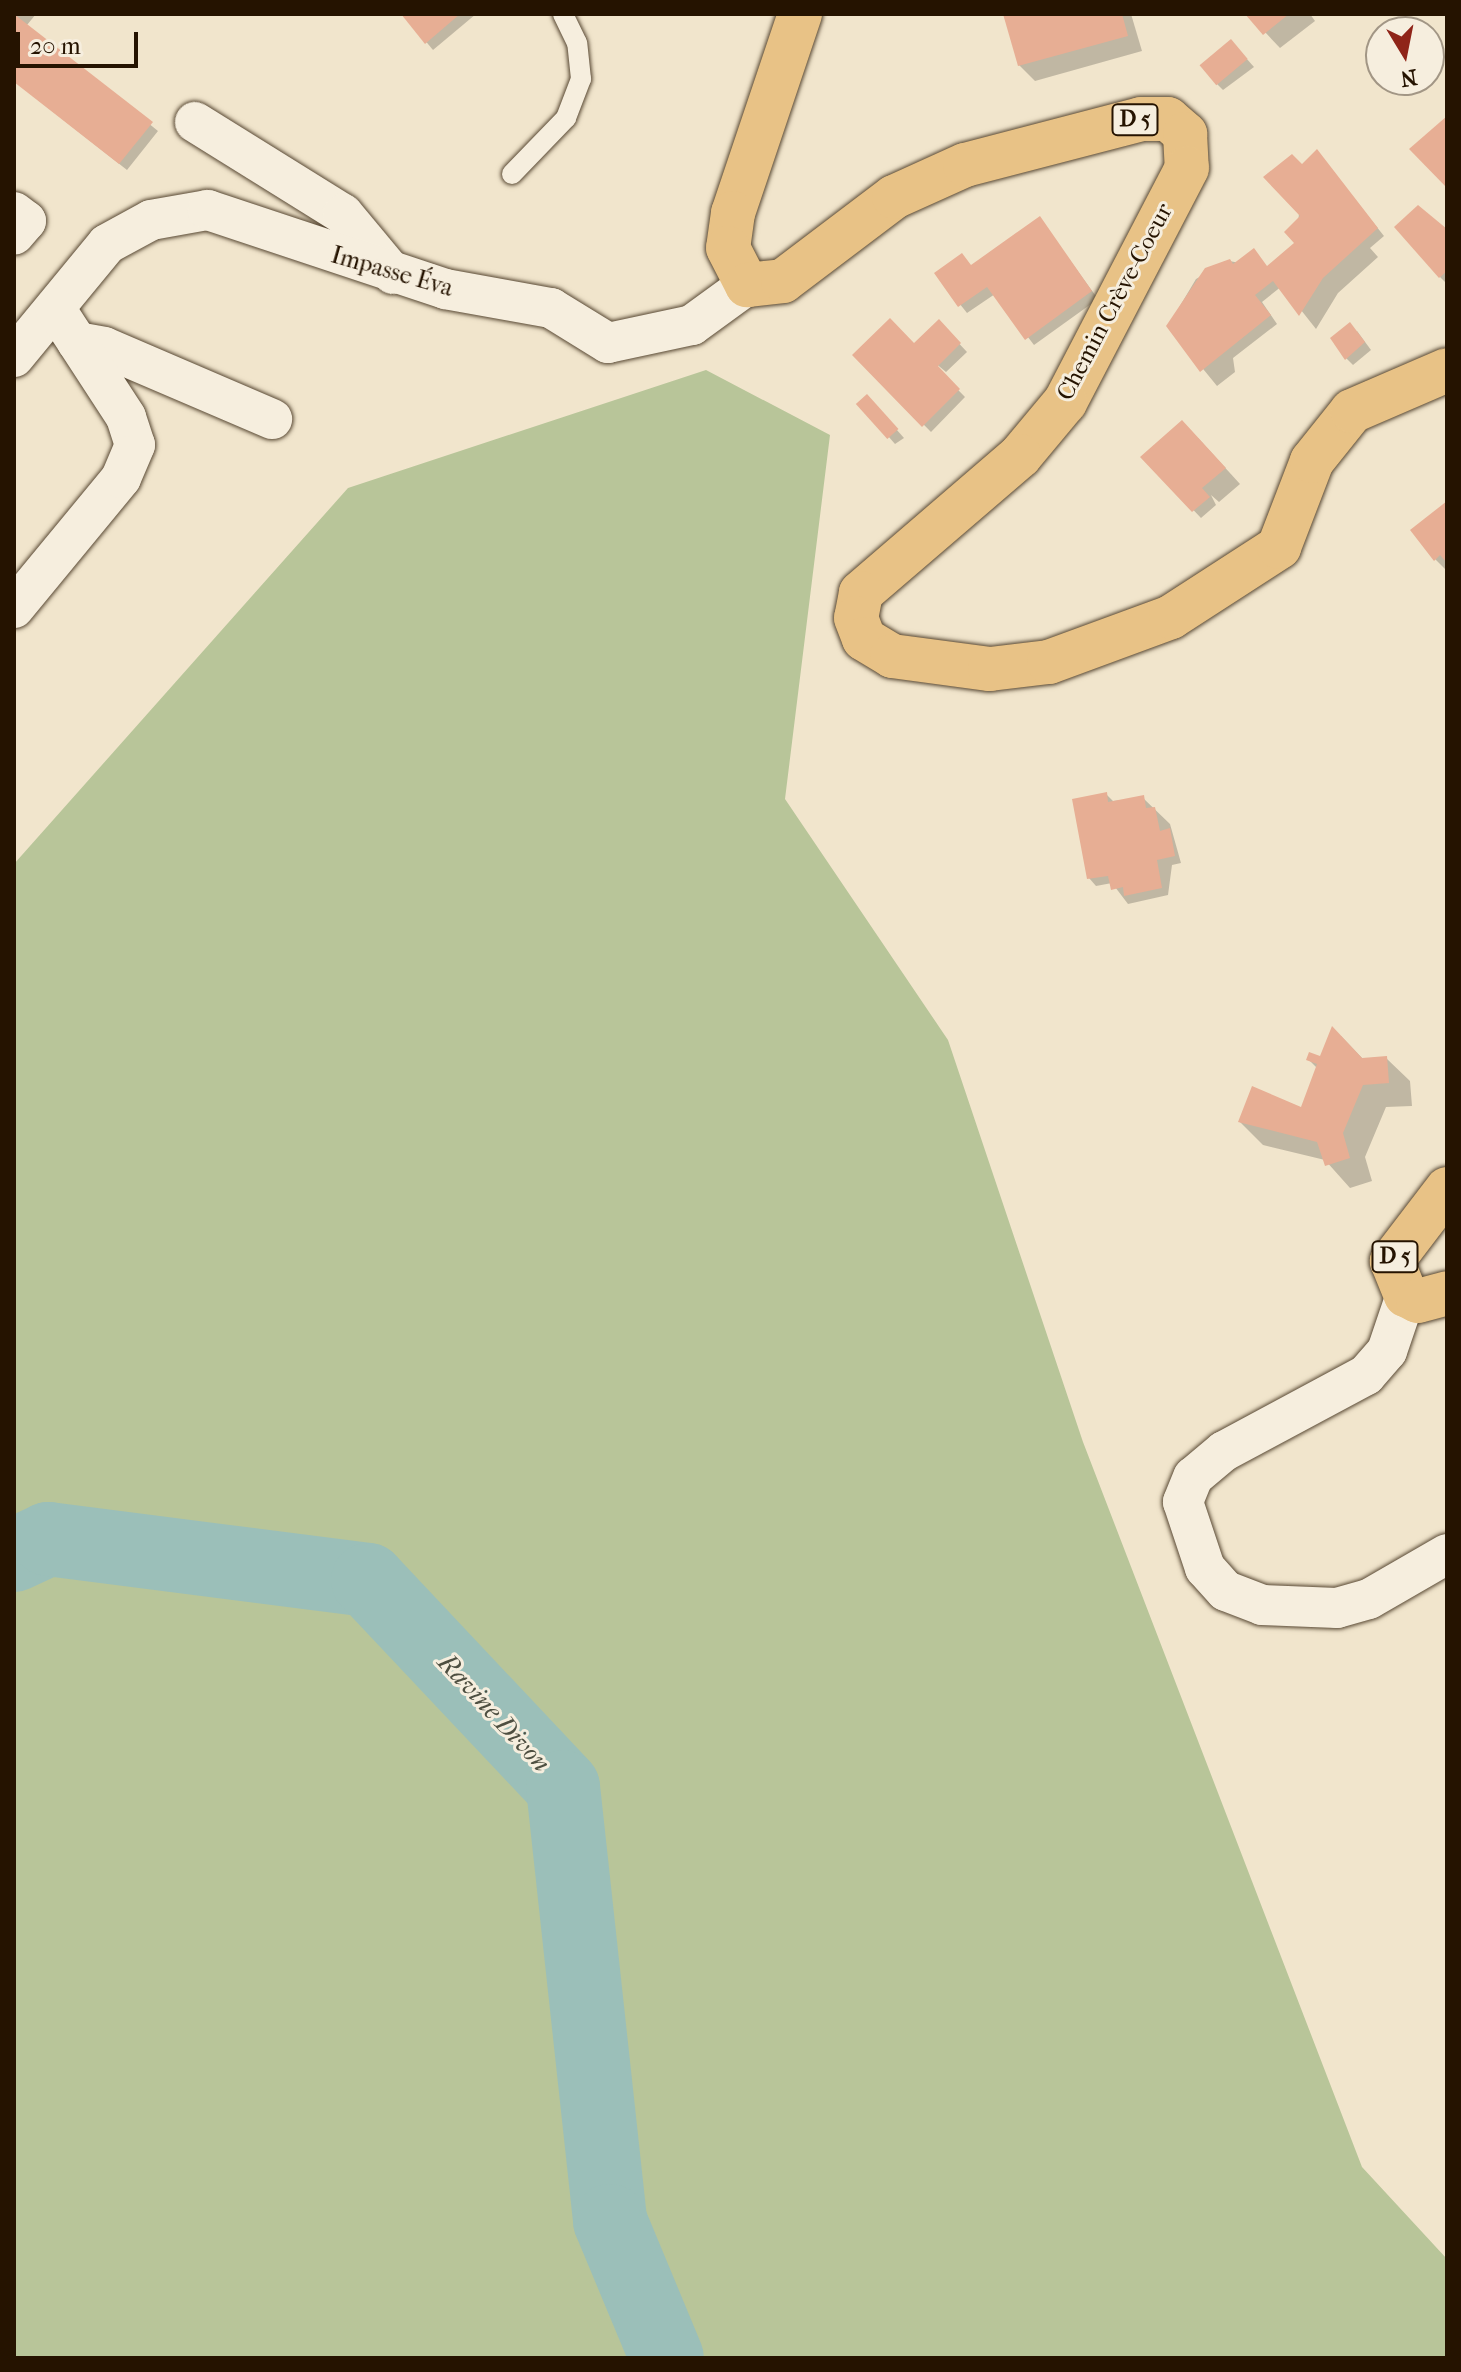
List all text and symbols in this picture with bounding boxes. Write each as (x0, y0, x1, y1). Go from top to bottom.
scale bar (20, 16, 142, 66)
north arrow (1365, 16, 1445, 96)
text: 20 m (30, 32, 81, 60)
text: N (1398, 63, 1419, 92)
road number: D 5 (1111, 102, 1159, 138)
street label: Chemin Crève-Coeur (1051, 199, 1179, 405)
street label: Impasse Éva (328, 241, 456, 303)
road number: D 5 (1371, 1239, 1419, 1275)
water label: Ravine Divon (431, 1647, 557, 1779)

